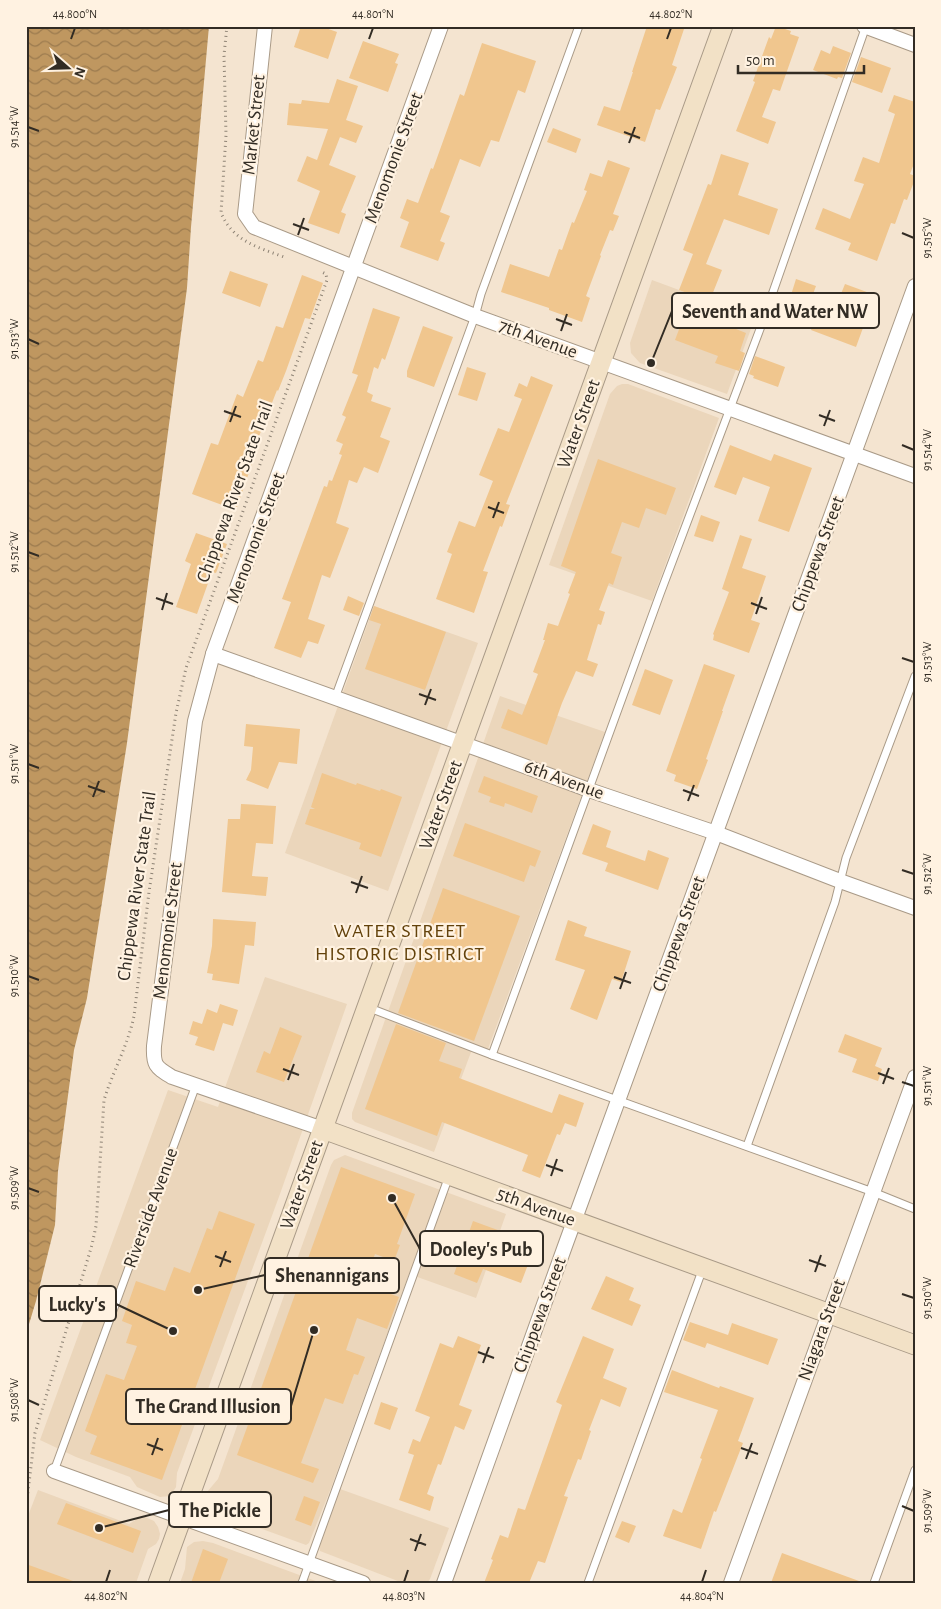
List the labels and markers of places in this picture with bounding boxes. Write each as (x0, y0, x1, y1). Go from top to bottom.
callout: Seventh and Water NW (672, 293, 879, 328)
callout: Dooley's Pub (420, 1231, 543, 1266)
callout: Shenannigans (265, 1258, 399, 1293)
callout: Lucky's (39, 1286, 116, 1321)
callout: The Grand Illusion (126, 1389, 291, 1424)
callout: The Pickle (169, 1492, 271, 1527)

